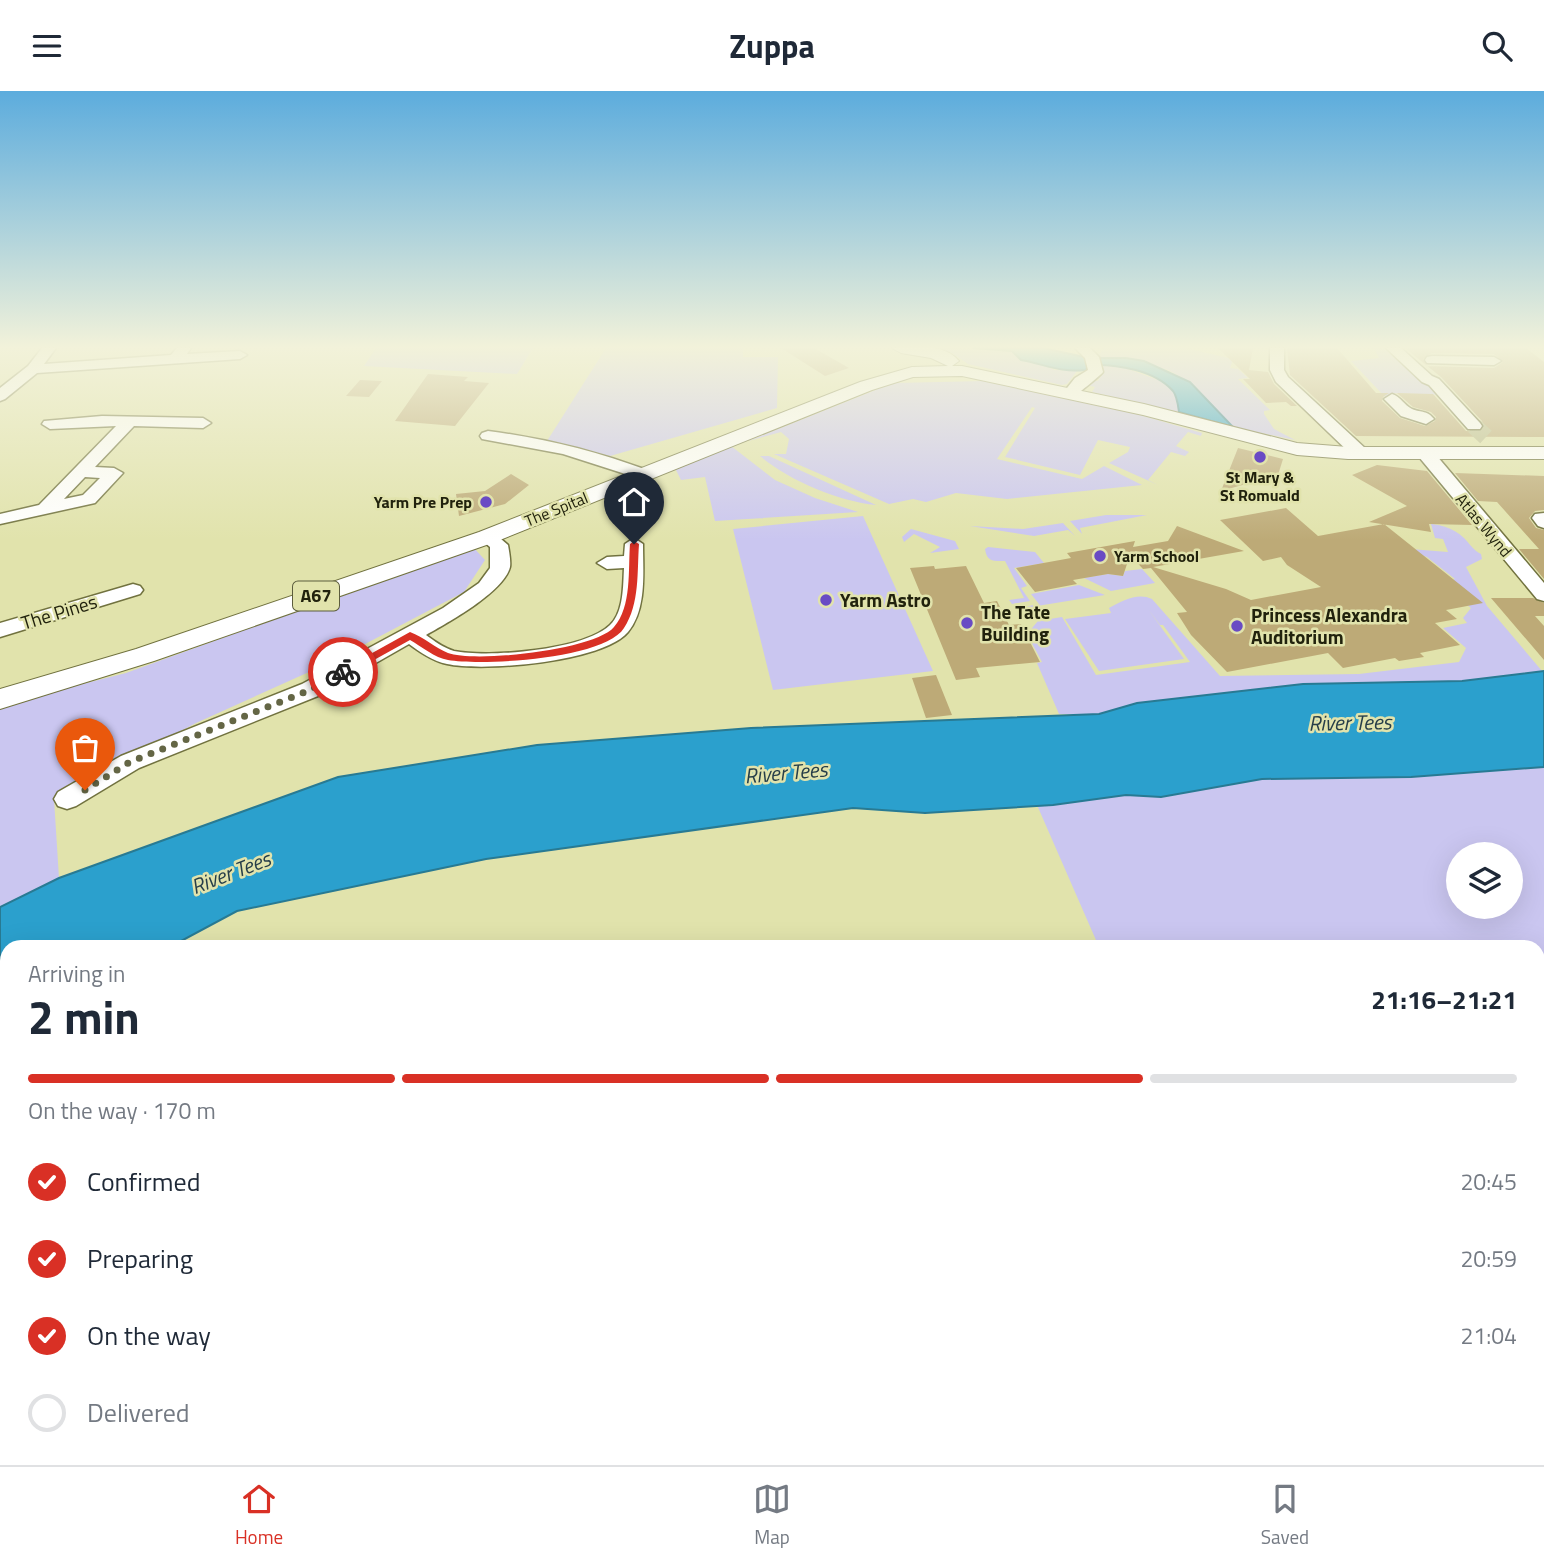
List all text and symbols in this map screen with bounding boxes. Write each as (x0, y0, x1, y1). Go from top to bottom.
text: Zuppa (729, 22, 815, 70)
icon: menu (28, 27, 66, 65)
icon: search (1478, 27, 1516, 65)
marker: St Mary & St Romuald (1252, 449, 1268, 465)
place label: St Mary & St Romuald (1220, 465, 1300, 507)
pin (604, 472, 664, 544)
icon: home (615, 483, 653, 521)
street label: The Spital (521, 485, 591, 533)
street label: Atlas Wynd (1450, 488, 1518, 562)
place label: Yarm Pre Prep (374, 490, 472, 514)
marker: Yarm Pre Prep (478, 494, 494, 510)
place label: Yarm School (1114, 544, 1199, 568)
marker: Yarm School (1092, 548, 1108, 564)
road number: A67 (293, 581, 339, 611)
place label: Yarm Astro (840, 585, 931, 614)
street label: The Pines (17, 586, 101, 637)
marker: Yarm Astro (818, 592, 834, 608)
place label: The Tate Building (981, 597, 1051, 648)
place label: Princess Alexandra Auditorium (1251, 600, 1408, 651)
marker: The Tate Building (959, 615, 975, 631)
marker: Princess Alexandra Auditorium (1229, 618, 1245, 634)
courier (308, 637, 378, 707)
icon: bike (324, 653, 362, 691)
water label: River Tees (1308, 705, 1394, 739)
pin (55, 718, 115, 790)
icon: bag (66, 729, 104, 767)
water label: River Tees (743, 752, 831, 792)
water label: River Tees (186, 842, 277, 902)
map controls (1446, 842, 1523, 919)
button: layers (1446, 842, 1523, 919)
text: Arriving in (28, 956, 125, 991)
text: 21:16–21:21 (1371, 980, 1517, 1019)
text: 2 min (28, 982, 140, 1052)
text: On the way · 170 m (28, 1093, 216, 1128)
text: Confirmed (87, 1162, 201, 1201)
icon: check (28, 1163, 66, 1201)
text: 20:45 (1460, 1164, 1517, 1199)
text: Preparing (87, 1239, 193, 1278)
icon: check (28, 1240, 66, 1278)
text: 20:59 (1460, 1241, 1517, 1276)
text: On the way (87, 1316, 211, 1355)
icon: check (28, 1317, 66, 1355)
text: 21:04 (1460, 1318, 1517, 1353)
text: Delivered (87, 1393, 190, 1432)
tab: Home (235, 1480, 283, 1551)
tab: Map (753, 1480, 791, 1551)
tab: Saved (1261, 1480, 1309, 1551)

